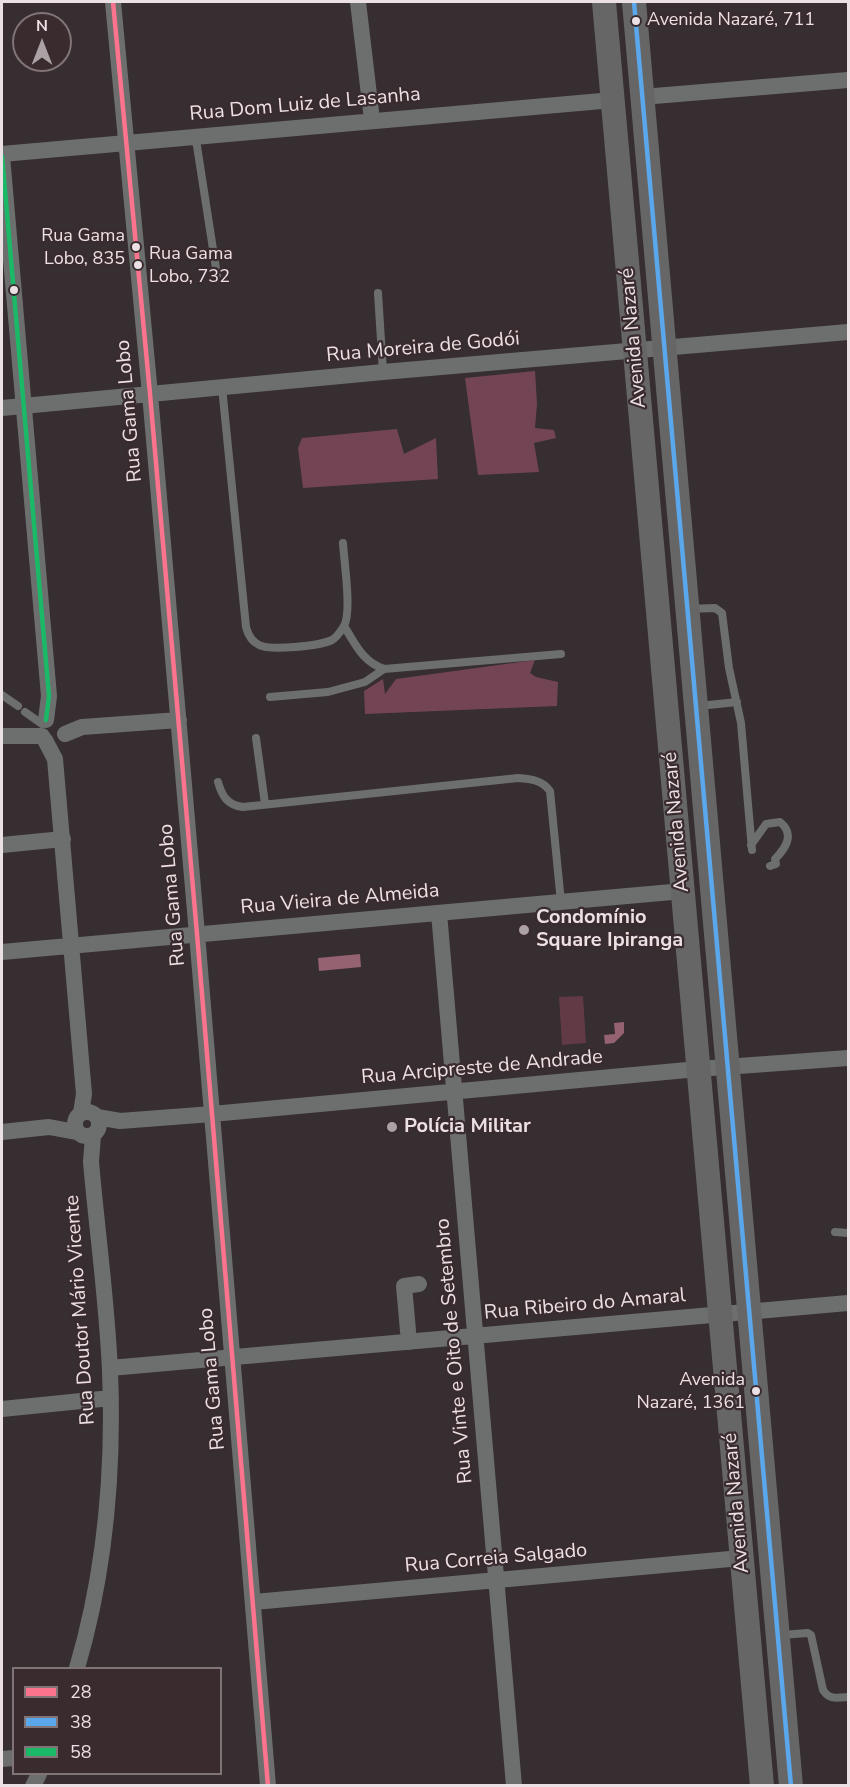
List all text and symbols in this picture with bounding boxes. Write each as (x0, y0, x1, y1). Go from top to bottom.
place label: Avenida Nazaré, 711 (647, 10, 815, 32)
north arrow (12, 12, 72, 72)
text: N (36, 15, 48, 37)
marker: Avenida Nazaré, 711 (630, 15, 642, 27)
street label: Rua Dom Luiz de Lasanha (188, 83, 422, 127)
place label: Rua Gama Lobo, 835 (41, 226, 125, 268)
marker: Rua Gama Lobo, 835 (130, 241, 142, 253)
place label: Rua Gama Lobo, 732 (149, 244, 233, 286)
marker: Rua Gama Lobo, 732 (132, 259, 144, 271)
street label: Avenida Nazaré (616, 267, 652, 409)
unlabelled marker (8, 284, 20, 296)
street label: Rua Moreira de Godói (325, 328, 521, 368)
street label: Rua Gama Lobo (112, 339, 148, 483)
street label: Avenida Nazaré (659, 751, 695, 893)
street label: Rua Gama Lobo (155, 823, 191, 967)
street label: Rua Vieira de Almeida (240, 879, 440, 921)
place label: Condomínio Square Ipiranga (536, 906, 683, 953)
marker: Condomínio Square Ipiranga (517, 923, 531, 937)
street label: Rua Arcipreste de Andrade (360, 1045, 604, 1091)
place label: Polícia Militar (404, 1115, 531, 1139)
marker: Polícia Militar (385, 1120, 399, 1134)
street label: Rua Doutor Mário Vicente (61, 1194, 101, 1426)
street label: Rua Vinte e Oito de Setembro (431, 1217, 479, 1485)
street label: Rua Ribeiro do Amaral (483, 1284, 687, 1326)
street label: Rua Gama Lobo (195, 1307, 231, 1451)
place label: Avenida Nazaré, 1361 (637, 1370, 745, 1412)
marker: Avenida Nazaré, 1361 (750, 1385, 762, 1397)
street label: Avenida Nazaré (719, 1432, 755, 1574)
street label: Rua Correia Salgado (404, 1539, 588, 1579)
legend (12, 1667, 222, 1775)
text: 28 (70, 1680, 92, 1704)
text: 38 (70, 1710, 92, 1734)
text: 58 (70, 1740, 92, 1764)

